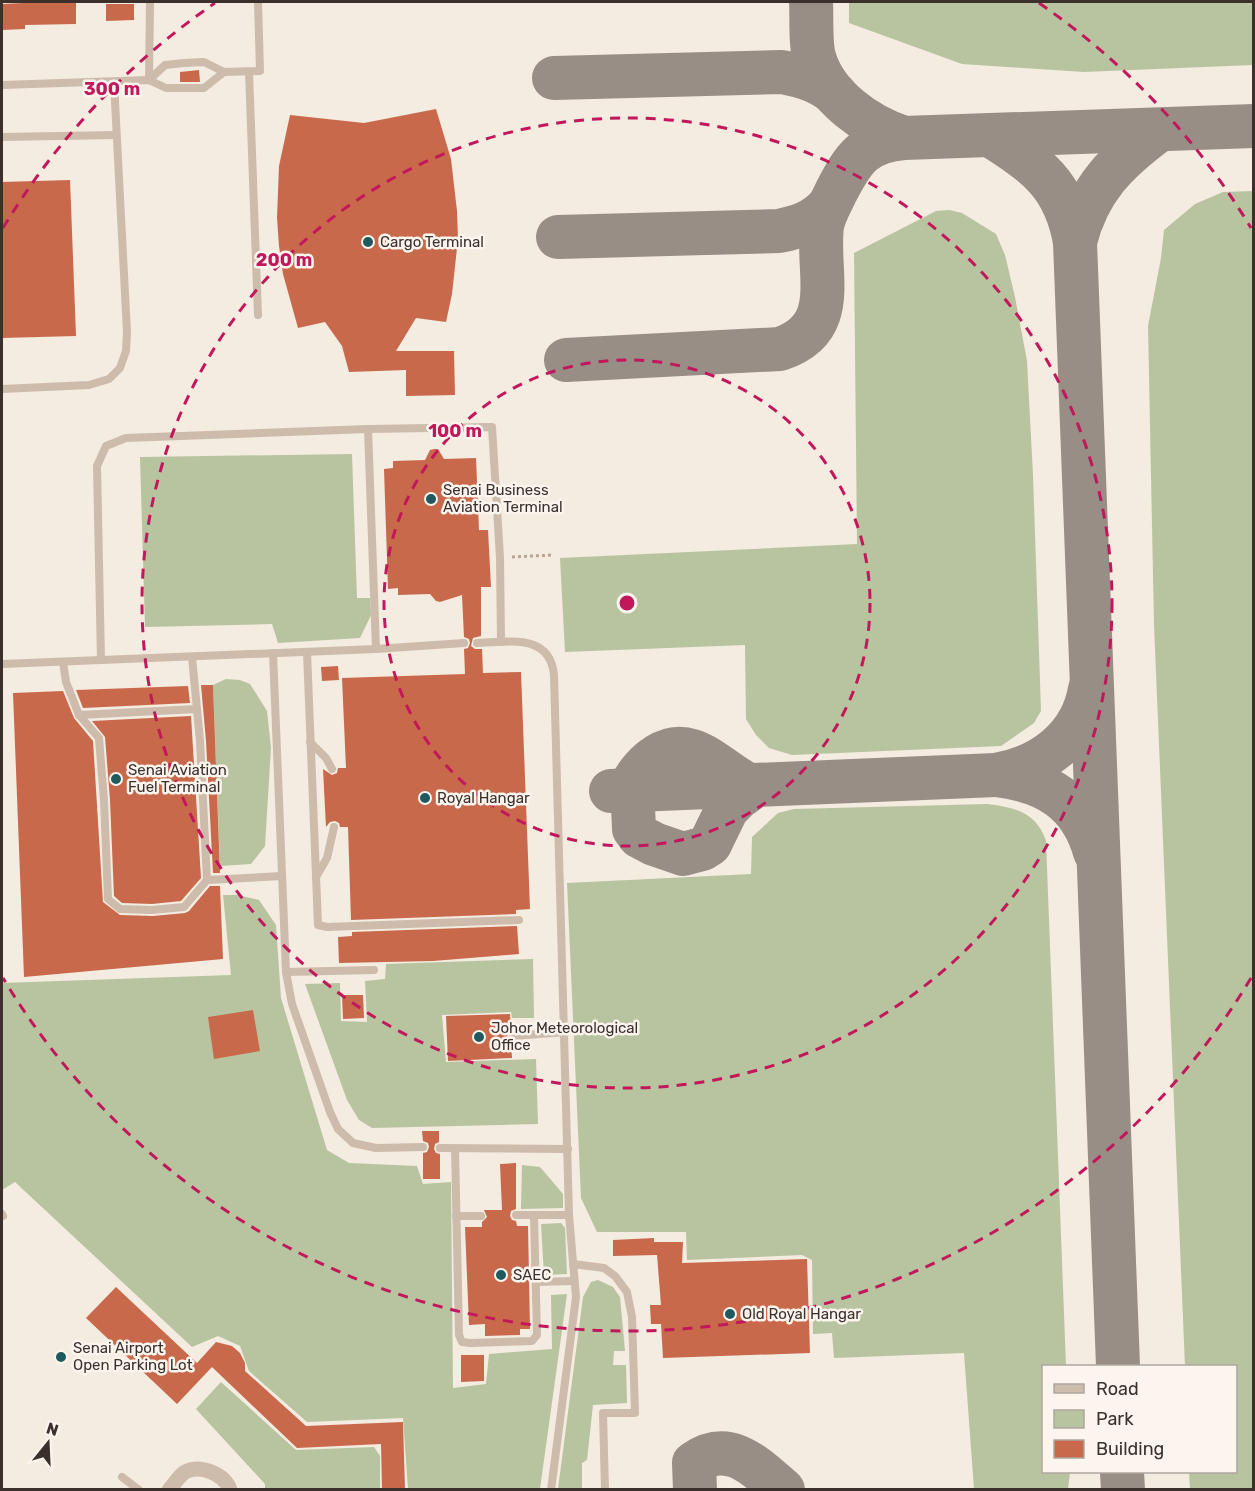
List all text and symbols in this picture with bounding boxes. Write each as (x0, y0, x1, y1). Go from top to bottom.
text: 300 m (84, 78, 140, 100)
place label: Cargo Terminal (380, 233, 484, 251)
marker: Cargo Terminal (361, 235, 375, 249)
text: 200 m (256, 249, 312, 271)
text: 100 m (428, 420, 482, 442)
place label: Senai Business Aviation Terminal (443, 481, 563, 516)
marker: Senai Business Aviation Terminal (424, 492, 438, 506)
centre of rings (617, 593, 637, 613)
place label: Senai Aviation Fuel Terminal (128, 761, 227, 796)
marker: Senai Aviation Fuel Terminal (109, 772, 123, 786)
place label: Royal Hangar (437, 789, 530, 807)
marker: Royal Hangar (418, 791, 432, 805)
place label: Johor Meteorological Office (491, 1019, 638, 1054)
marker: Johor Meteorological Office (472, 1030, 486, 1044)
place label: SAEC (513, 1266, 551, 1284)
marker: SAEC (494, 1268, 508, 1282)
place label: Old Royal Hangar (742, 1305, 861, 1323)
marker: Old Royal Hangar (723, 1307, 737, 1321)
place label: Senai Airport Open Parking Lot (73, 1339, 193, 1374)
marker: Senai Airport Open Parking Lot (54, 1350, 68, 1364)
legend (1042, 1365, 1237, 1473)
text: Road (1096, 1378, 1139, 1400)
text: Park (1096, 1408, 1134, 1430)
north arrow (18, 1413, 78, 1473)
text: N (44, 1418, 61, 1440)
text: Building (1096, 1438, 1164, 1460)

